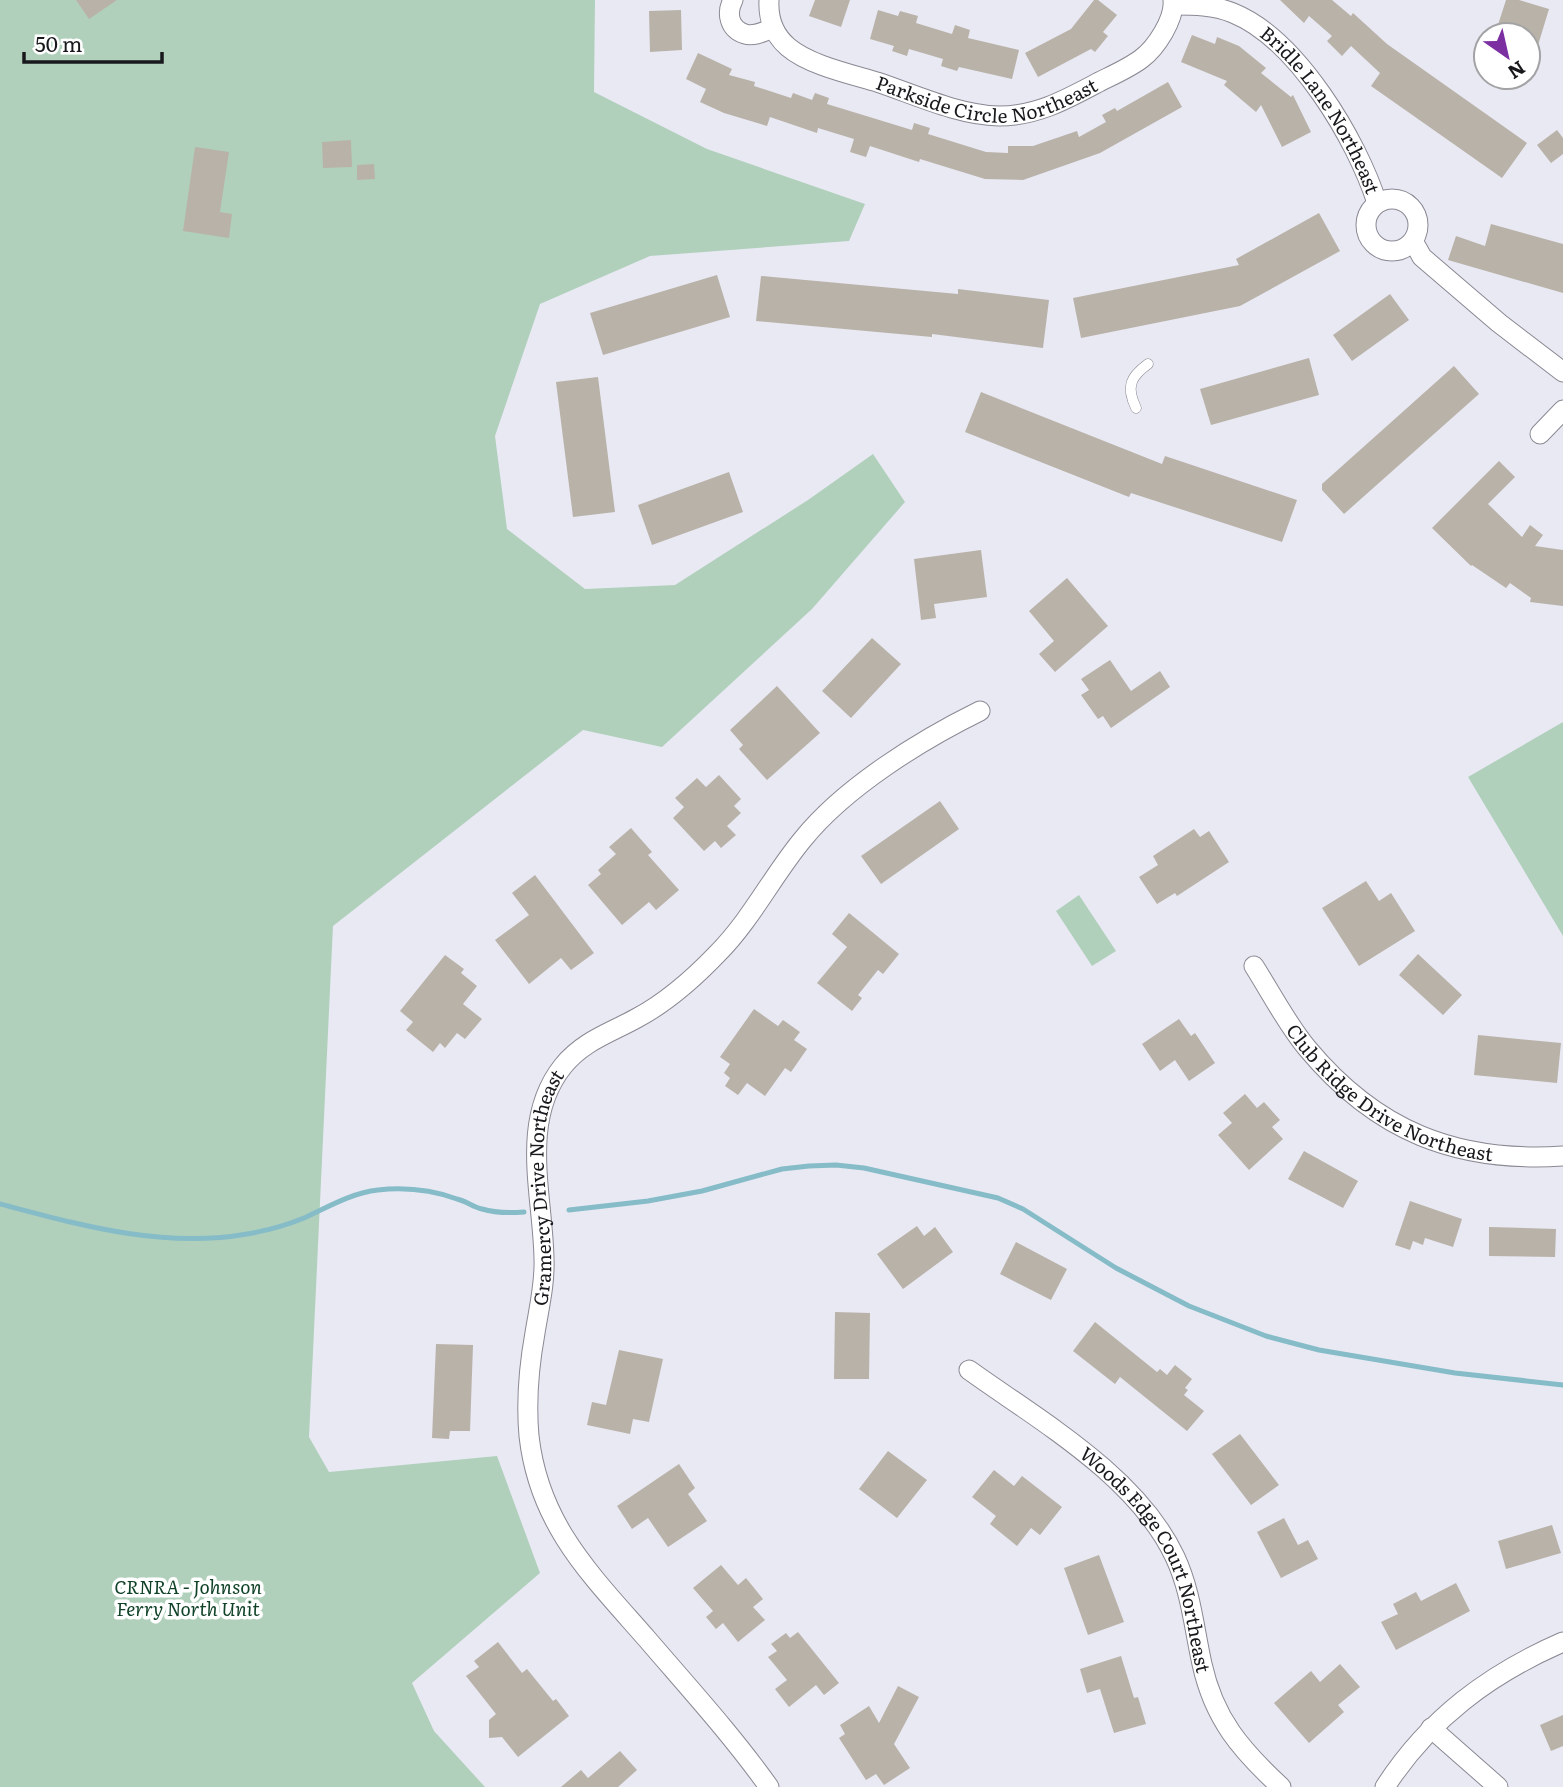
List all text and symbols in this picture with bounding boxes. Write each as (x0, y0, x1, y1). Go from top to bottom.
street label: Bridle Lane Northeast (1255, 19, 1388, 198)
scale bar (24, 21, 163, 65)
north arrow (1472, 21, 1542, 91)
text: 50 m (35, 27, 82, 58)
text: N (1503, 55, 1532, 87)
text: Parkside Circle Northeast (873, 68, 1102, 129)
street label: Parkside Circle Northeast (871, 69, 1101, 91)
street label: Club Ridge Drive Northeast (1280, 1018, 1495, 1167)
street label: Gramercy Drive Northeast (522, 1063, 570, 1308)
street label: Woods Edge Court Northeast (1074, 1439, 1219, 1676)
park label: CRNRA - Johnson Ferry North Unit (114, 1572, 262, 1622)

